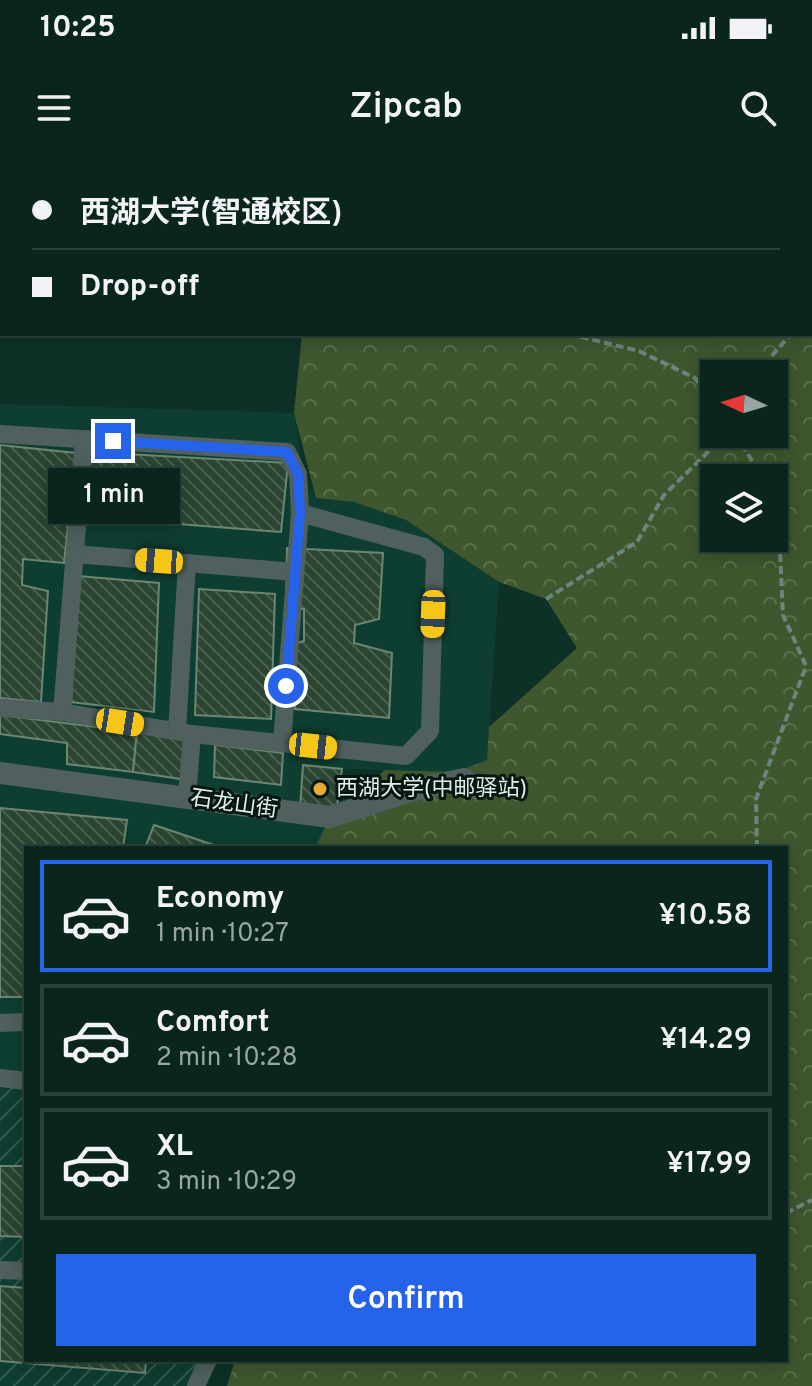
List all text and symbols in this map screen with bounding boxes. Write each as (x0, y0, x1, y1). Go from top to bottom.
text: 10:25 (40, 10, 116, 47)
text: Zipcab (350, 85, 463, 131)
icon: menu (32, 86, 76, 130)
icon: search (736, 86, 780, 130)
text: 西湖大学(智通校区) (80, 196, 342, 233)
text: Drop-off (80, 269, 199, 306)
north arrow (700, 360, 788, 448)
map controls (700, 360, 788, 552)
route end (95, 423, 131, 459)
button: layers (700, 464, 788, 552)
callout: 1 min (47, 469, 179, 525)
text: 1 min (83, 479, 145, 512)
car (134, 547, 184, 575)
car (420, 590, 446, 638)
route start (268, 668, 304, 704)
car (94, 706, 146, 738)
car (288, 732, 338, 760)
place label: 西湖大学(中邮驿站) (336, 776, 527, 803)
marker: 西湖大学(中邮驿站) (311, 780, 329, 798)
street label: 石龙山街 (189, 786, 279, 824)
icon: car (60, 880, 132, 952)
text: Economy (156, 881, 284, 918)
text: ¥10.58 (659, 898, 752, 935)
text: 1 min · 10:27 (156, 918, 289, 951)
icon: car (60, 1004, 132, 1076)
text: Comfort (156, 1005, 269, 1042)
text: ¥14.29 (660, 1022, 752, 1059)
text: 2 min · 10:28 (156, 1042, 298, 1075)
icon: car (60, 1128, 132, 1200)
text: XL (156, 1129, 193, 1166)
text: ¥17.99 (667, 1146, 752, 1183)
text: 3 min · 10:29 (156, 1166, 297, 1199)
button: Confirm (56, 1254, 756, 1346)

